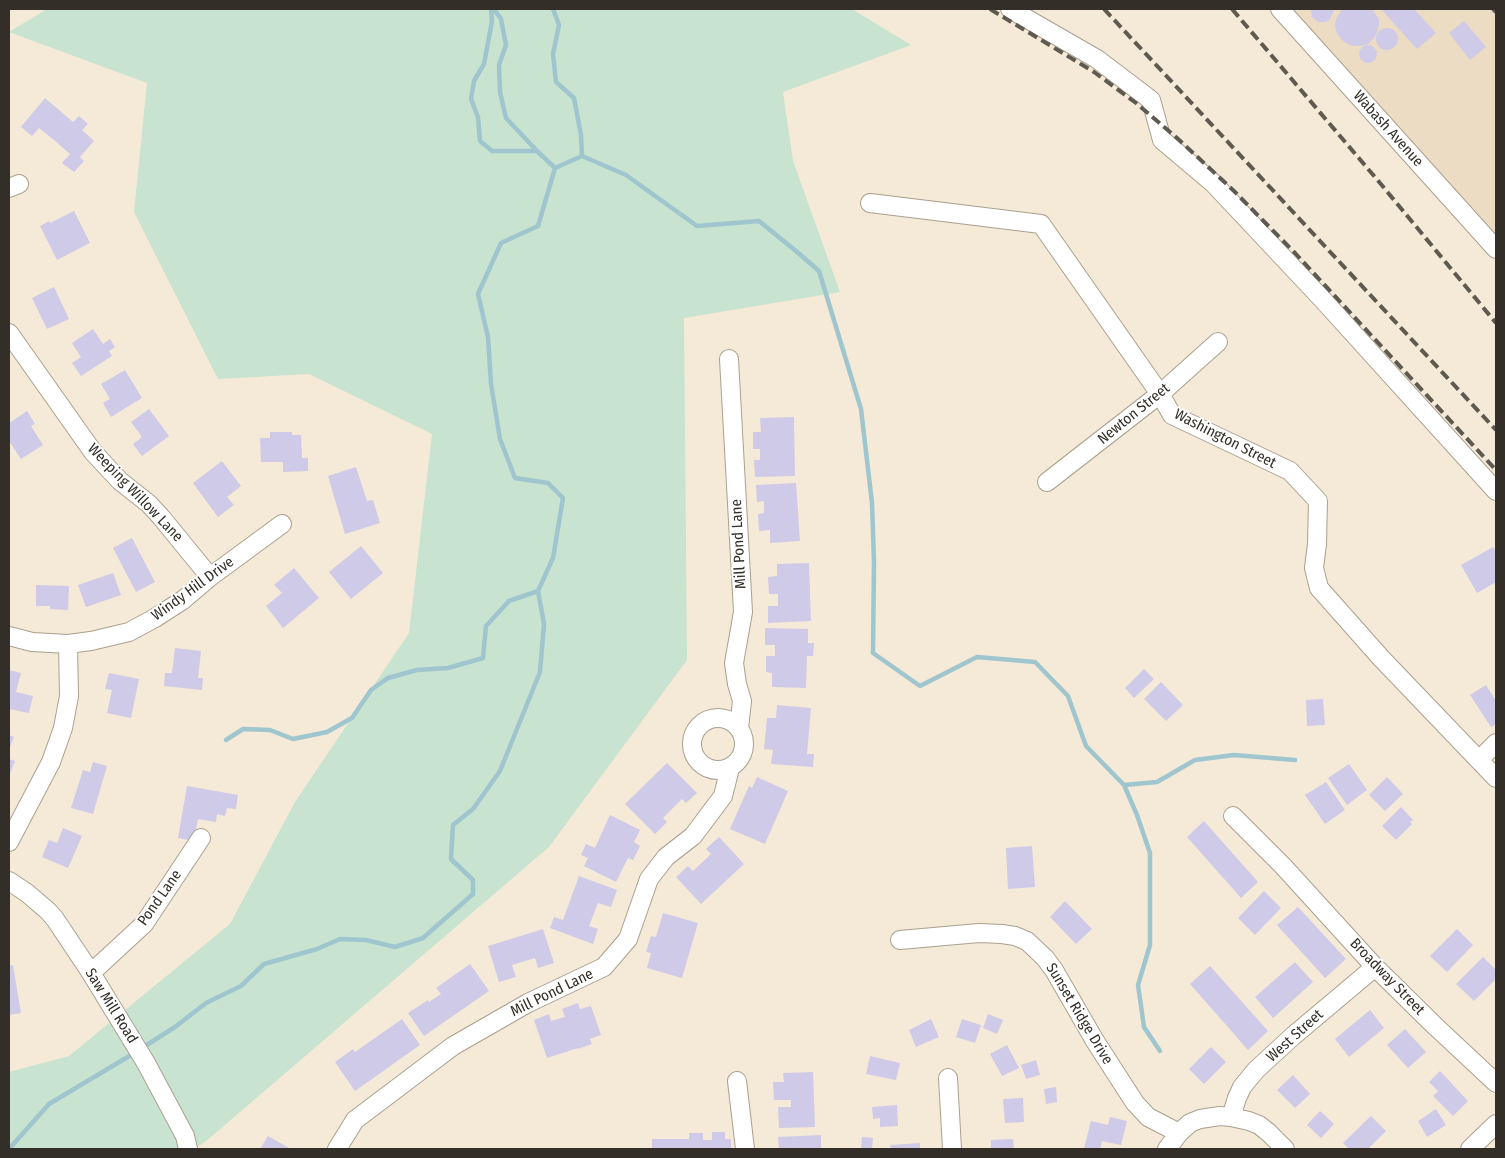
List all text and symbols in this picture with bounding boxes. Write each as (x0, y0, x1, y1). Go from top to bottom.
street label: Wabash Avenue (1349, 87, 1427, 171)
street label: Newton Street (1094, 380, 1174, 448)
street label: Washington Street (1171, 406, 1279, 472)
street label: Weeping Willow Lane (84, 440, 186, 546)
street label: Mill Pond Lane (728, 499, 750, 589)
street label: Windy Hill Drive (148, 553, 238, 625)
street label: Pond Lane (134, 867, 186, 929)
street label: Broadway Street (1346, 935, 1428, 1019)
street label: Sunset Ridge Drive (1042, 960, 1116, 1068)
street label: Saw Mill Road (81, 965, 141, 1047)
street label: Mill Pond Lane (508, 965, 596, 1021)
street label: West Street (1263, 1006, 1327, 1066)

